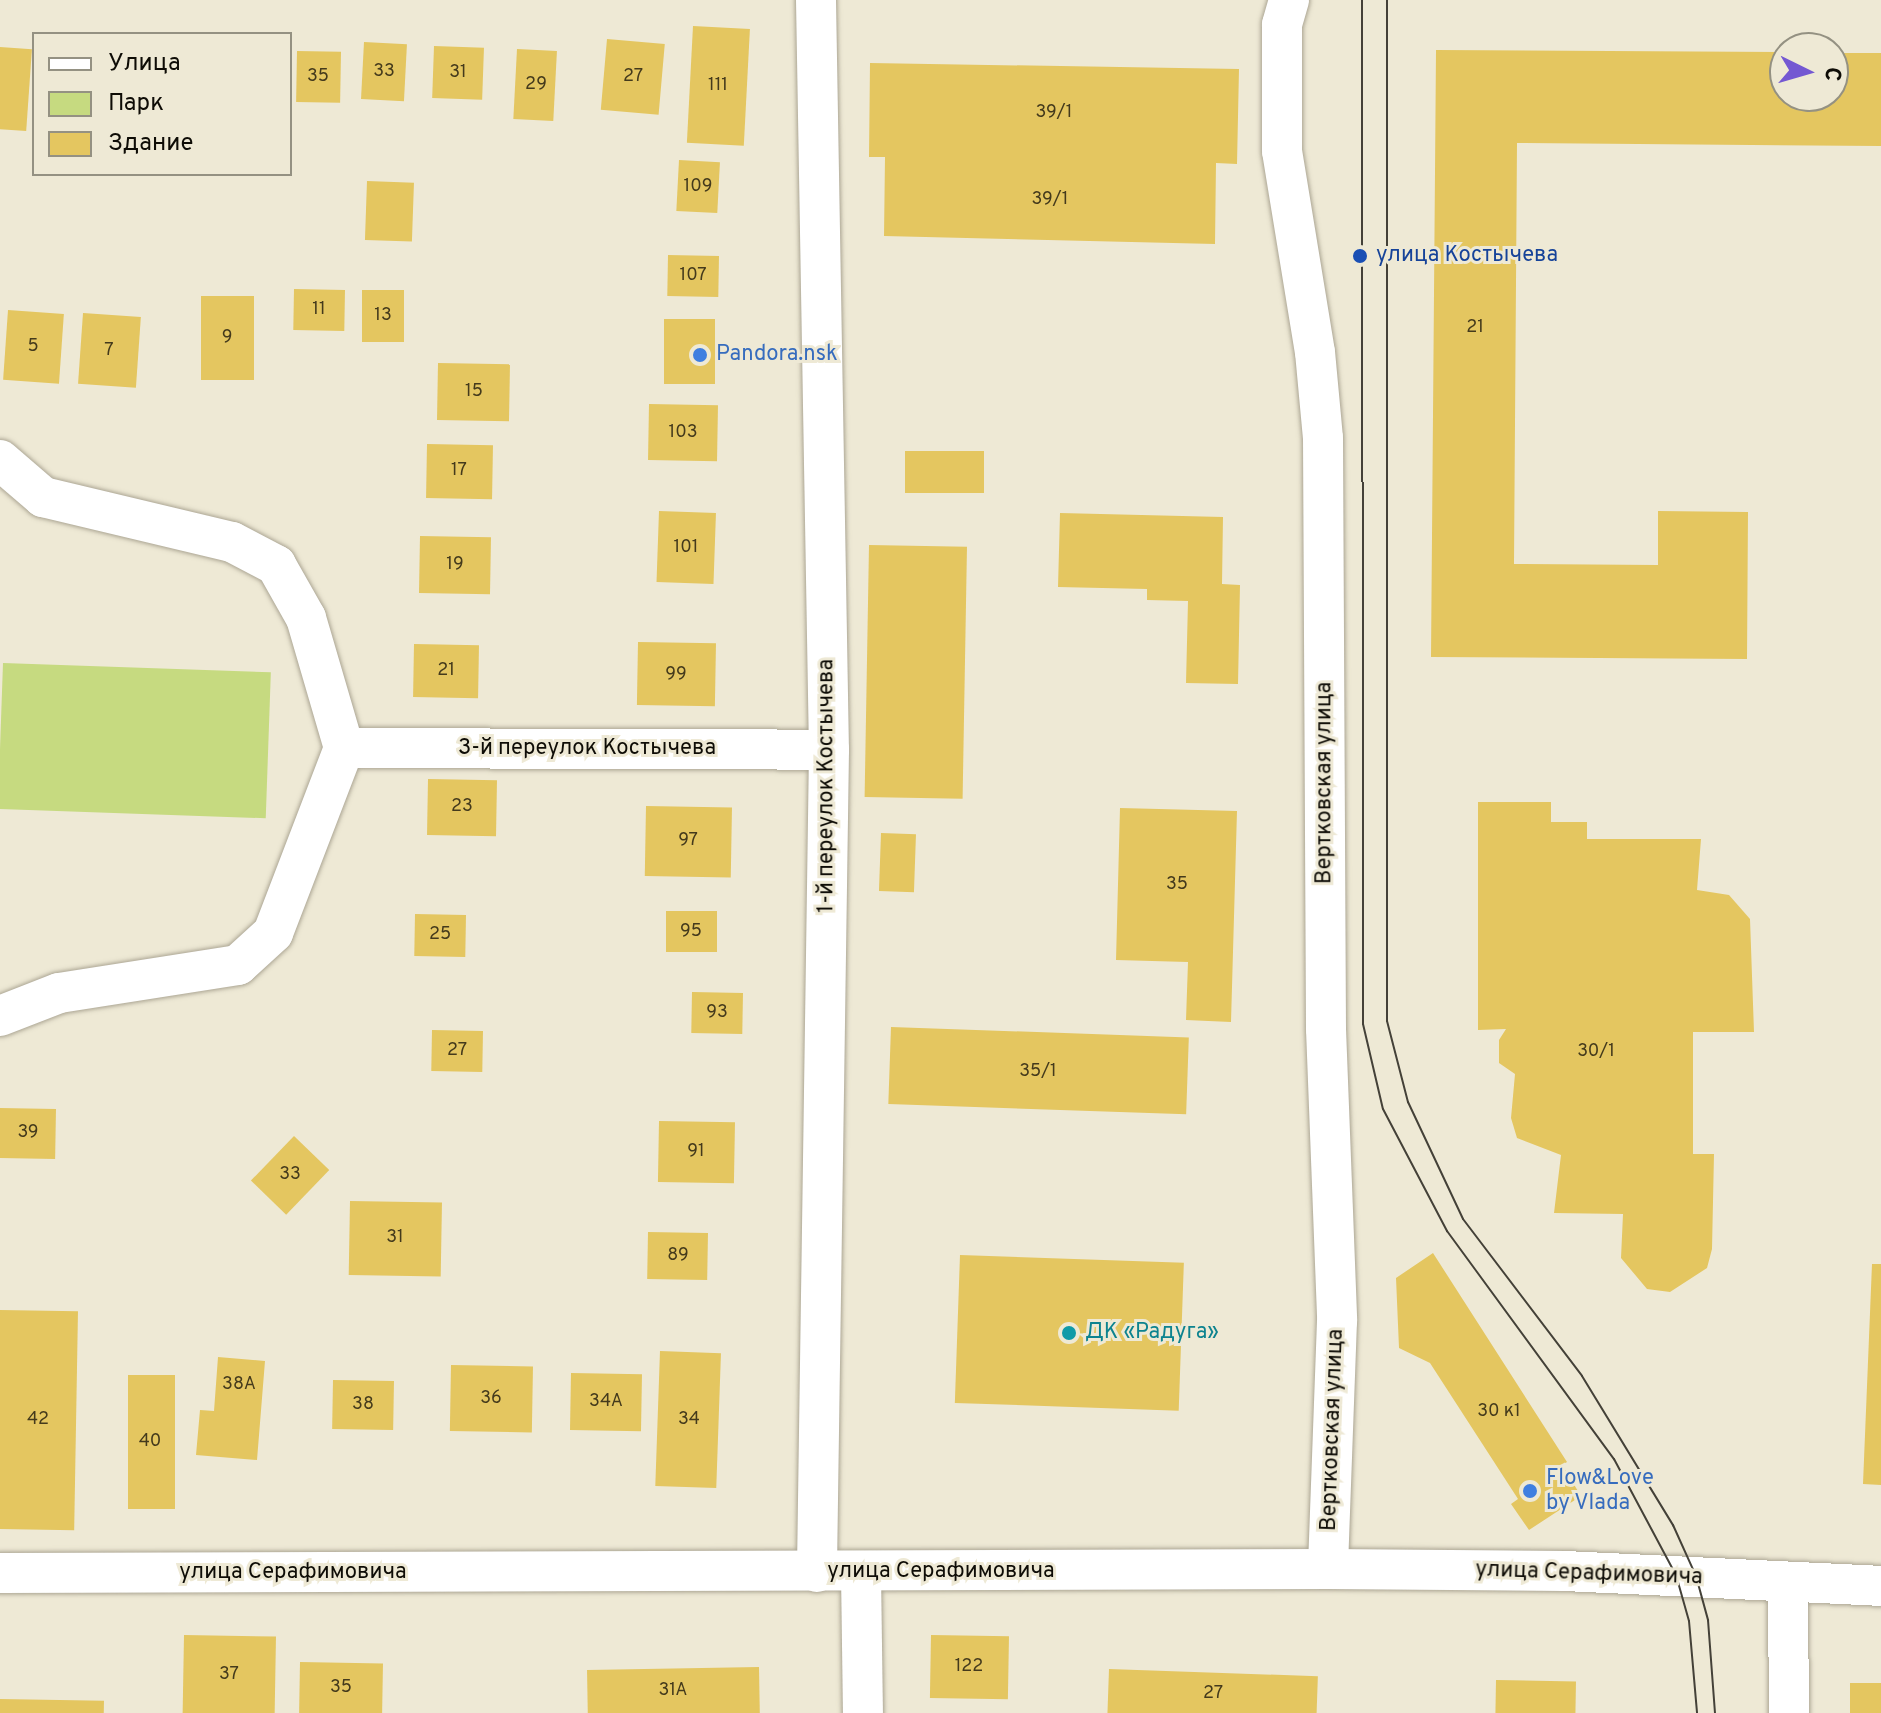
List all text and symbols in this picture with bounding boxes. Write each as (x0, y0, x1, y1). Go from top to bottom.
legend (32, 32, 292, 176)
north arrow (1769, 32, 1849, 112)
text: Улица (108, 49, 181, 79)
house number: 33 (373, 61, 395, 83)
house number: 31 (449, 62, 467, 84)
house number: 35 (307, 66, 329, 88)
house number: 27 (623, 66, 643, 88)
text: С (1817, 66, 1845, 82)
house number: 29 (525, 74, 547, 96)
house number: 111 (708, 75, 728, 97)
text: Парк (108, 89, 164, 119)
house number: 39/1 (1036, 102, 1072, 124)
text: Здание (108, 129, 194, 159)
house number: 109 (683, 176, 713, 198)
house number: 39/1 (1032, 189, 1068, 211)
place label: улица Костычева (1376, 243, 1558, 269)
marker: улица Костычева (1351, 247, 1369, 265)
house number: 107 (679, 265, 707, 287)
house number: 11 (312, 299, 326, 321)
house number: 13 (374, 305, 392, 327)
house number: 21 (1466, 317, 1484, 339)
house number: 9 (222, 327, 232, 349)
house number: 5 (27, 336, 39, 358)
house number: 7 (104, 340, 114, 362)
place label: Pandora.nsk (716, 342, 838, 368)
marker: Pandora.nsk (691, 346, 709, 364)
house number: 15 (465, 381, 483, 403)
house number: 103 (668, 422, 698, 444)
house number: 17 (451, 460, 467, 482)
house number: 101 (674, 537, 698, 559)
house number: 19 (446, 554, 464, 576)
street label: 1-й переулок Костычева (814, 659, 840, 913)
house number: 21 (437, 660, 455, 682)
house number: 99 (665, 664, 687, 686)
street label: Вертковская улица (1312, 682, 1338, 884)
street label: 3-й переулок Костычева (458, 736, 716, 762)
house number: 23 (451, 796, 473, 818)
house number: 97 (678, 830, 698, 852)
house number: 35 (1166, 874, 1188, 896)
house number: 95 (680, 921, 702, 943)
house number: 25 (429, 924, 451, 946)
house number: 93 (706, 1002, 728, 1024)
house number: 27 (447, 1040, 467, 1062)
house number: 30/1 (1577, 1041, 1615, 1063)
house number: 35/1 (1019, 1061, 1057, 1083)
house number: 39 (17, 1122, 39, 1144)
house number: 91 (687, 1141, 705, 1163)
house number: 33 (279, 1164, 301, 1186)
house number: 31 (386, 1227, 404, 1249)
house number: 89 (667, 1245, 689, 1267)
place label: ДК «Радуга» (1085, 1320, 1219, 1346)
marker: ДК «Радуга» (1060, 1324, 1078, 1342)
street label: Вертковская улица (1316, 1328, 1350, 1532)
house number: 38А (222, 1374, 256, 1396)
house number: 36 (480, 1388, 502, 1410)
house number: 34А (589, 1391, 623, 1413)
house number: 38 (352, 1394, 374, 1416)
house number: 30 к1 (1477, 1401, 1521, 1423)
house number: 42 (27, 1409, 49, 1431)
house number: 34 (678, 1409, 700, 1431)
house number: 40 (139, 1431, 161, 1453)
place label: Flow&Love by Vlada (1546, 1465, 1654, 1516)
marker: Flow&Love by Vlada (1521, 1482, 1539, 1500)
street label: улица Серафимовича (1475, 1557, 1703, 1591)
street label: улица Серафимовича (827, 1559, 1055, 1585)
street label: улица Серафимовича (179, 1560, 407, 1586)
house number: 122 (955, 1656, 983, 1678)
house number: 37 (219, 1664, 239, 1686)
house number: 35 (330, 1677, 352, 1699)
house number: 31А (658, 1680, 688, 1702)
house number: 27 (1203, 1683, 1223, 1705)

